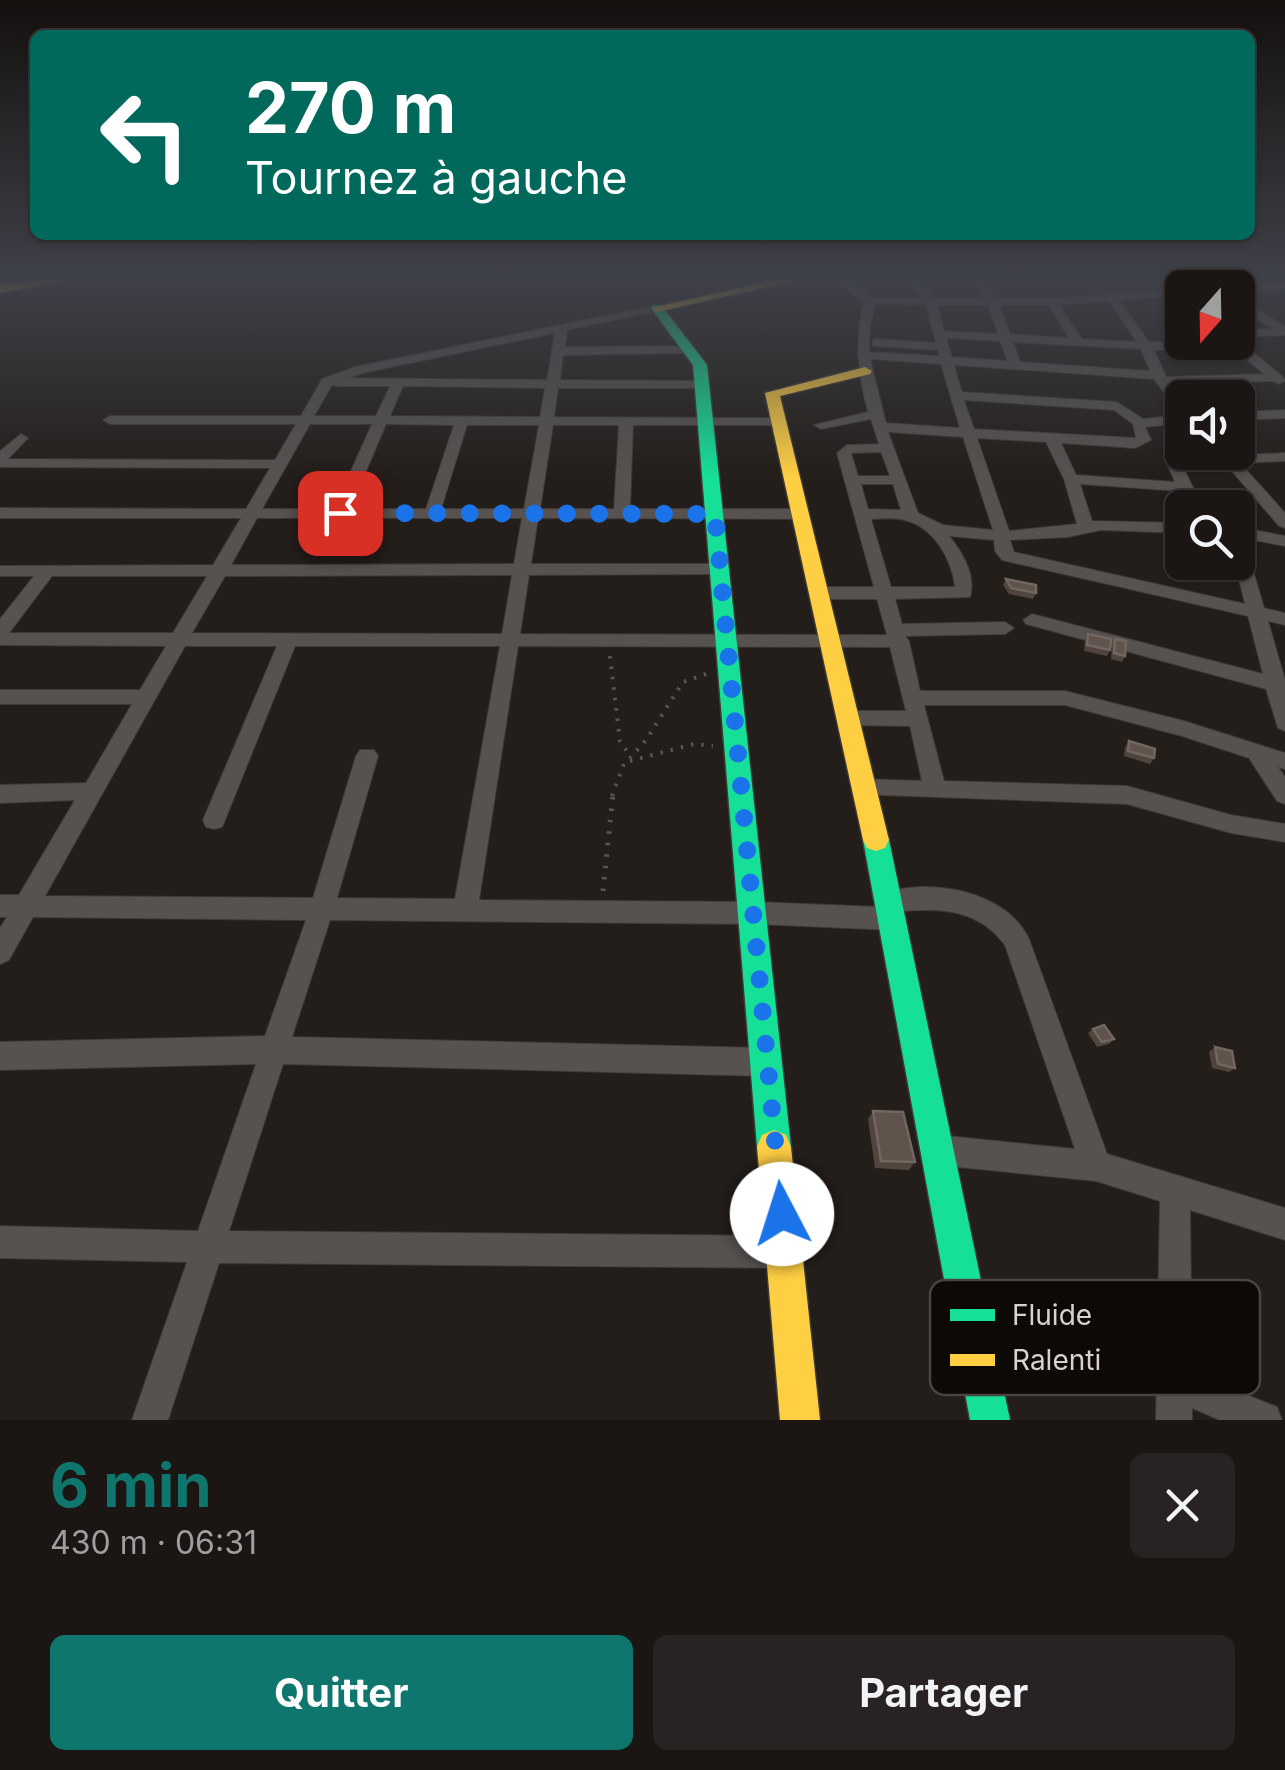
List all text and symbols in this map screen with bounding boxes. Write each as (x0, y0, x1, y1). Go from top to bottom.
text: 270 m (245, 65, 456, 150)
icon: left (80, 70, 210, 200)
text: Tournez à gauche (245, 150, 627, 205)
north arrow (1165, 270, 1255, 360)
map controls (1165, 270, 1255, 580)
button: sound (1165, 380, 1255, 470)
pin (298, 471, 383, 556)
icon: arrive (313, 486, 368, 541)
button: search (1165, 490, 1255, 580)
position arrow (730, 1162, 834, 1266)
legend (930, 1280, 1260, 1395)
text: Fluide (1012, 1298, 1092, 1332)
text: Ralenti (1012, 1343, 1101, 1377)
text: 6 min (50, 1449, 212, 1521)
button: close (1130, 1453, 1235, 1558)
text: 430 m · 06:31 (50, 1523, 257, 1562)
button: Quitter (50, 1635, 633, 1750)
button: Partager (653, 1635, 1235, 1750)

